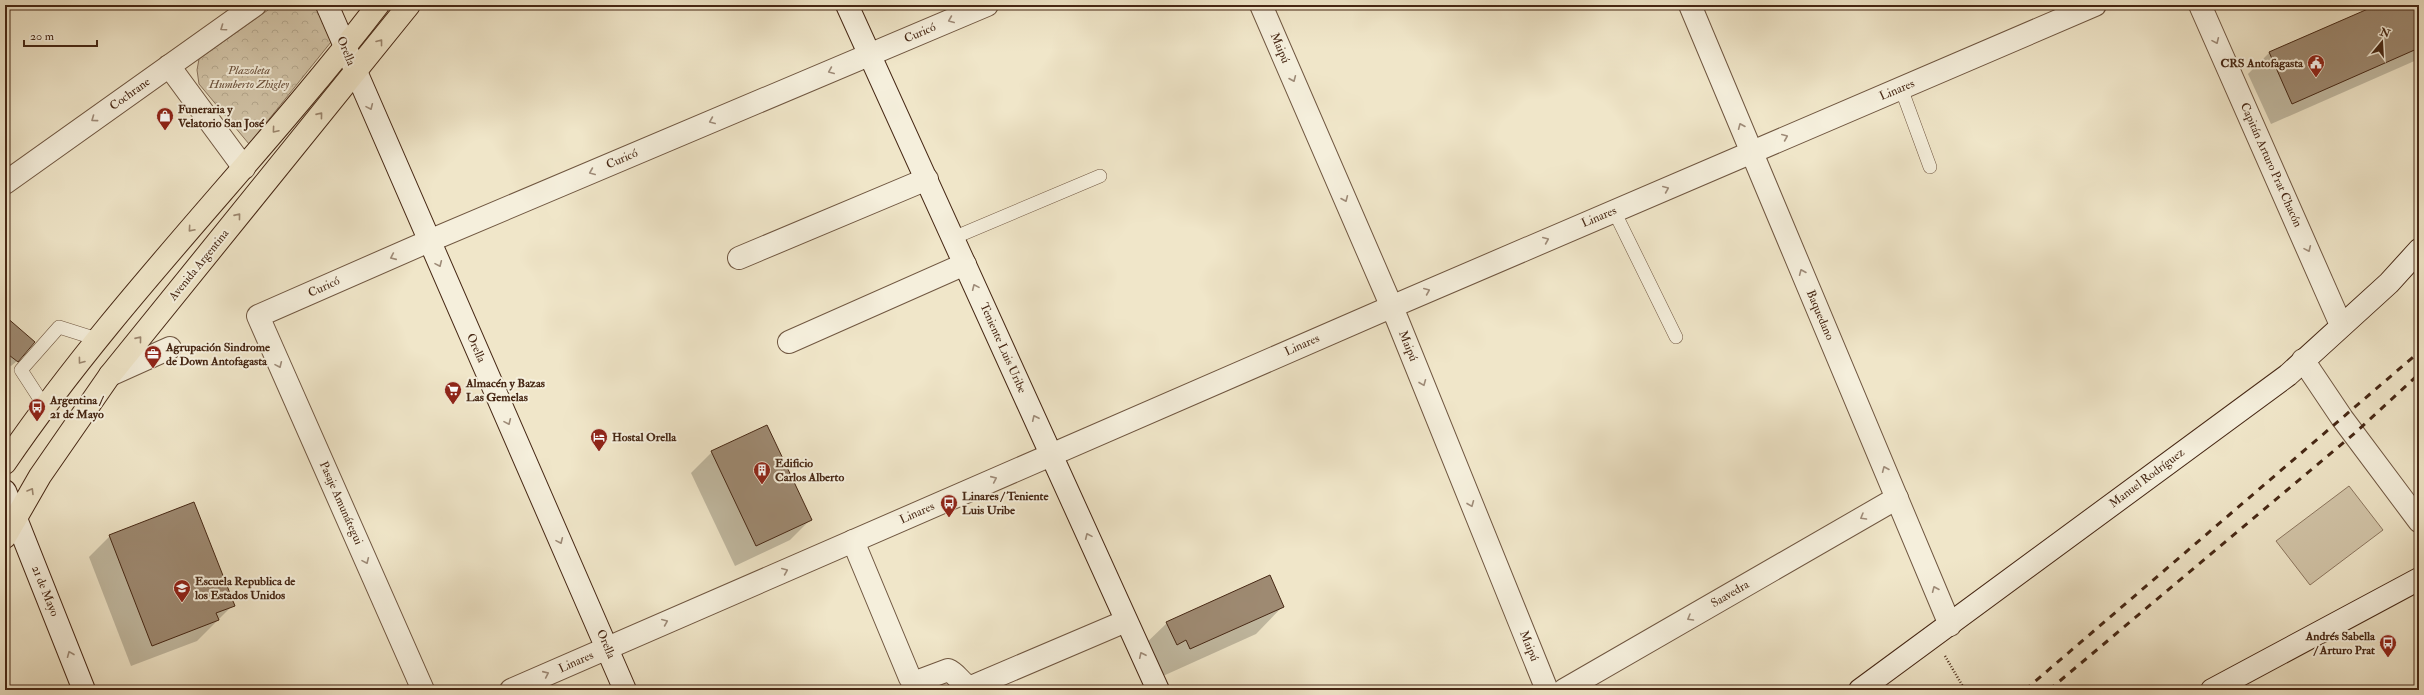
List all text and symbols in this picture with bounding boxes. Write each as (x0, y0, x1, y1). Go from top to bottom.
one-way arrow (948, 16, 955, 24)
street label: Curicó (902, 20, 938, 46)
scale bar (24, 22, 97, 48)
north arrow (2362, 22, 2402, 62)
one-way arrow (220, 23, 227, 30)
text: N (2377, 25, 2393, 41)
text: 20 m (30, 29, 55, 44)
street label: Maipú (1267, 30, 1293, 66)
street label: Orella (333, 34, 359, 69)
one-way arrow (2211, 37, 2219, 44)
one-way arrow (376, 39, 383, 46)
public building icon: CRS Antofagasta (2306, 53, 2326, 78)
place label: CRS Antofagasta (2220, 56, 2304, 71)
park label: Plazoleta Humberto Zhigley (208, 63, 290, 92)
one-way arrow (828, 66, 836, 74)
street label: Cochrane (107, 74, 153, 114)
one-way arrow (1289, 76, 1297, 83)
street label: Linares (1877, 76, 1917, 104)
street label: Capitán Arturo Prat Chacón (2237, 100, 2305, 230)
place label: Funeraria y Velatorio San José (177, 102, 265, 131)
one-way arrow (365, 102, 373, 110)
shop icon: Funeraria y Velatorio San José (155, 106, 175, 131)
one-way arrow (315, 112, 322, 119)
one-way arrow (92, 115, 99, 122)
one-way arrow (708, 117, 715, 125)
one-way arrow (1737, 123, 1745, 130)
one-way arrow (273, 125, 280, 132)
one-way arrow (1782, 134, 1789, 142)
street label: Curicó (604, 146, 640, 172)
one-way arrow (589, 167, 596, 175)
one-way arrow (1662, 185, 1669, 193)
one-way arrow (1340, 194, 1348, 202)
street label: Linares (1579, 203, 1619, 231)
one-way arrow (233, 213, 240, 221)
one-way arrow (189, 224, 196, 232)
street label: Avenida Argentina (165, 225, 233, 304)
one-way arrow (1542, 237, 1550, 245)
one-way arrow (2303, 245, 2311, 253)
one-way arrow (390, 252, 398, 260)
one-way arrow (434, 260, 442, 268)
one-way arrow (1798, 269, 1806, 276)
street label: Curicó (306, 273, 342, 301)
one-way arrow (972, 283, 980, 291)
one-way arrow (1423, 288, 1430, 296)
street label: Baquedano (1803, 288, 1837, 343)
street label: Teniente Luis Uribe (976, 300, 1030, 396)
street label: Maipú (1395, 328, 1421, 364)
street label: Orella (463, 331, 489, 366)
street label: Linares (1282, 331, 1322, 359)
one-way arrow (134, 337, 141, 344)
place label: Agrupación Sindrome de Down Antofagasta (165, 340, 271, 369)
office icon: Agrupación Sindrome de Down Antofagasta (143, 344, 163, 369)
one-way arrow (78, 356, 85, 363)
one-way arrow (275, 361, 283, 368)
place label: Almacén y Bazas Las Gemelas (465, 376, 545, 405)
supermarket icon: Almacén y Bazas Las Gemelas (443, 380, 463, 405)
one-way arrow (1418, 380, 1426, 387)
place label: Argentina / 21 de Mayo (49, 393, 105, 422)
bus stop icon: Argentina / 21 de Mayo (27, 397, 47, 422)
one-way arrow (1031, 414, 1039, 421)
one-way arrow (503, 417, 511, 425)
hotel icon: Hostal Orella (589, 427, 609, 452)
place label: Hostal Orella (612, 430, 677, 445)
street label: Manuel Rodríguez (2106, 445, 2188, 511)
place label: Edificio Carlos Alberto (775, 456, 844, 485)
street label: Pasaje Amunátegui (316, 459, 366, 547)
building icon: Edificio Carlos Alberto (752, 460, 772, 485)
one-way arrow (1882, 466, 1890, 474)
one-way arrow (990, 476, 997, 484)
one-way arrow (27, 488, 34, 495)
place label: Linares / Teniente Luis Uribe (962, 489, 1049, 518)
bus stop icon: Linares / Teniente Luis Uribe (939, 493, 959, 518)
street label: Linares (897, 499, 937, 527)
one-way arrow (1467, 500, 1475, 507)
one-way arrow (1860, 513, 1867, 520)
one-way arrow (1085, 533, 1093, 540)
one-way arrow (556, 537, 564, 544)
one-way arrow (361, 556, 369, 564)
street label: 21 de Mayo (28, 563, 62, 619)
one-way arrow (781, 567, 788, 575)
place label: Escuela Republica de los Estados Unidos (194, 574, 296, 603)
street label: Saavedra (1708, 577, 1753, 611)
school or university icon: Escuela Republica de los Estados Unidos (172, 578, 192, 603)
one-way arrow (1932, 586, 1940, 594)
one-way arrow (1687, 613, 1694, 620)
one-way arrow (662, 619, 669, 627)
street label: Orella (593, 627, 619, 662)
street label: Maipú (1516, 628, 1542, 664)
place label: Andrés Sabella / Arturo Prat (2305, 629, 2376, 658)
bus stop icon: Andrés Sabella / Arturo Prat (2378, 633, 2398, 658)
street label: Linares (556, 648, 596, 676)
one-way arrow (67, 650, 75, 658)
one-way arrow (1139, 651, 1147, 659)
one-way arrow (543, 671, 550, 679)

